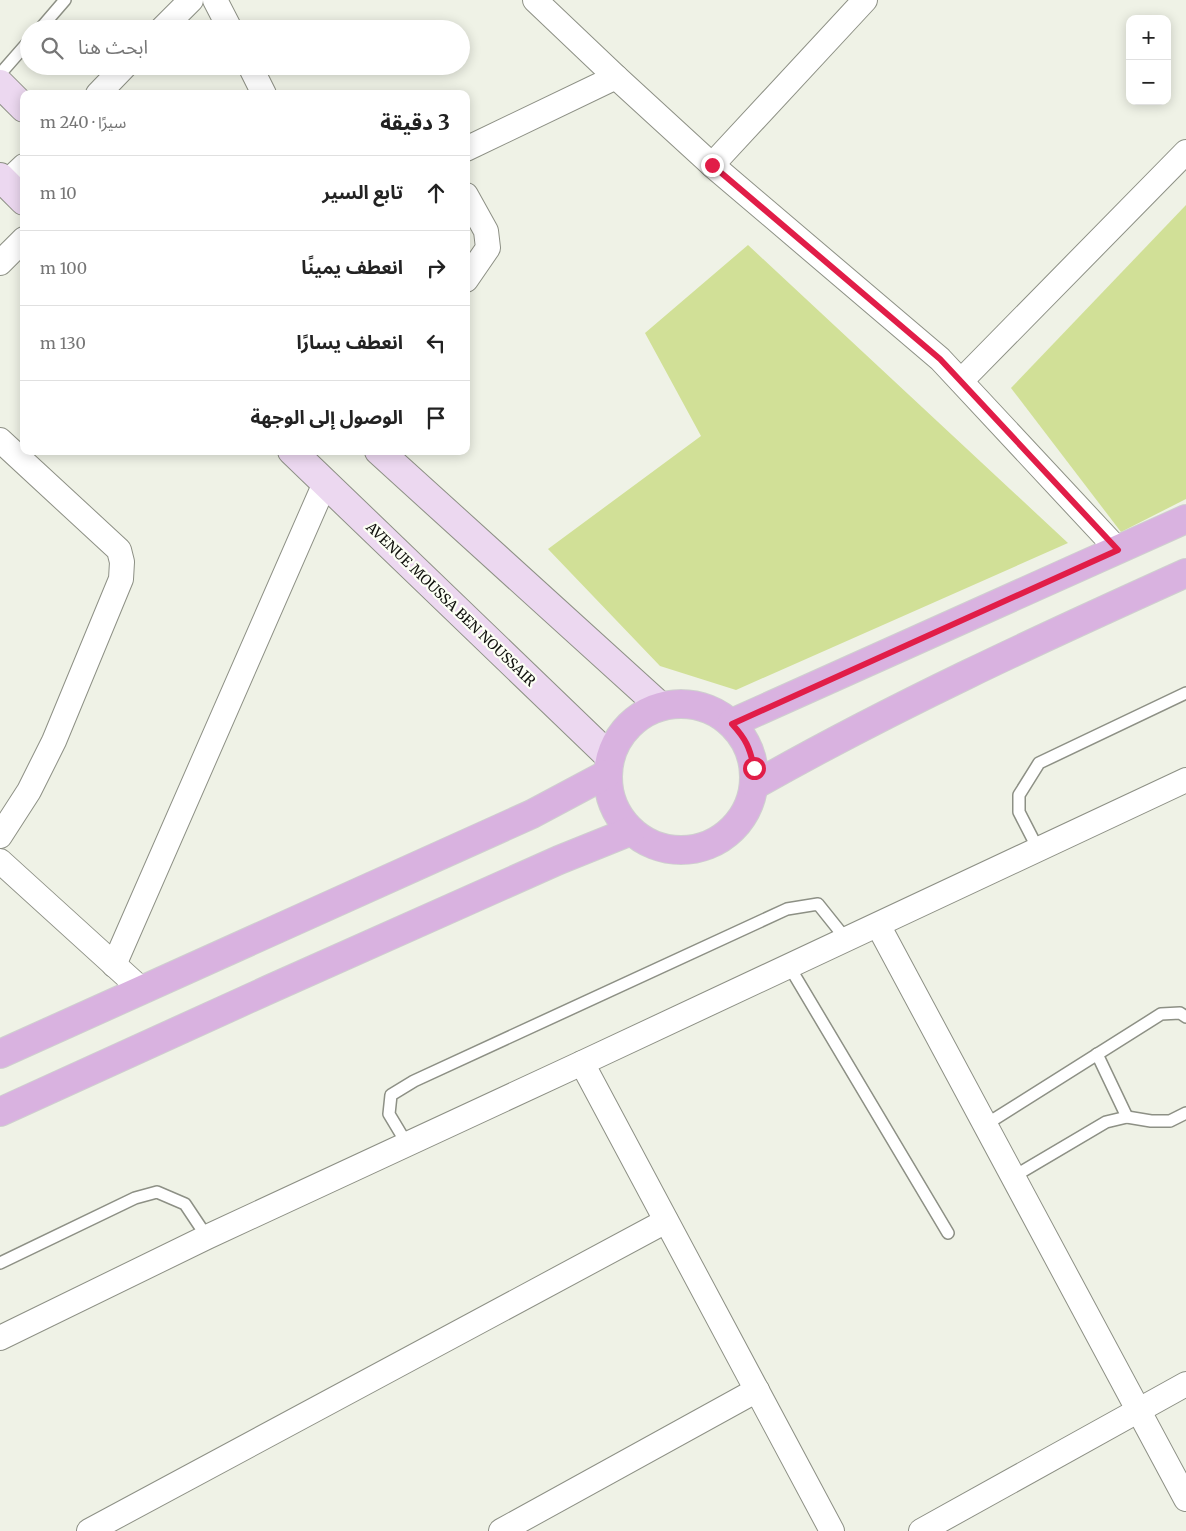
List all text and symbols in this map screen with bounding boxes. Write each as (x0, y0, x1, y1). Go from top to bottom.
map controls (1126, 15, 1171, 105)
button: + (1126, 15, 1171, 60)
search box (20, 20, 470, 75)
icon: search (38, 34, 66, 62)
text: ابحث هنا (78, 35, 148, 59)
button: − (1126, 60, 1171, 105)
text: 3 دقيقة (380, 109, 450, 136)
text: سيرًا · 240 m (40, 112, 126, 132)
route end (701, 154, 724, 177)
icon: ahead (422, 179, 450, 207)
text: تابع السير (322, 180, 403, 204)
text: 10 m (40, 183, 77, 203)
icon: right (422, 254, 450, 282)
text: انعطف يمينًا (301, 255, 403, 279)
text: 100 m (40, 258, 87, 278)
icon: left (422, 329, 450, 357)
text: انعطف يسارًا (296, 330, 403, 354)
text: 130 m (40, 333, 86, 353)
icon: arrive (422, 404, 450, 432)
text: الوصول إلى الوجهة (251, 405, 403, 429)
street label: AVENUE MOUSSA BEN NOUSSAIR (362, 517, 540, 690)
route start (743, 757, 766, 780)

